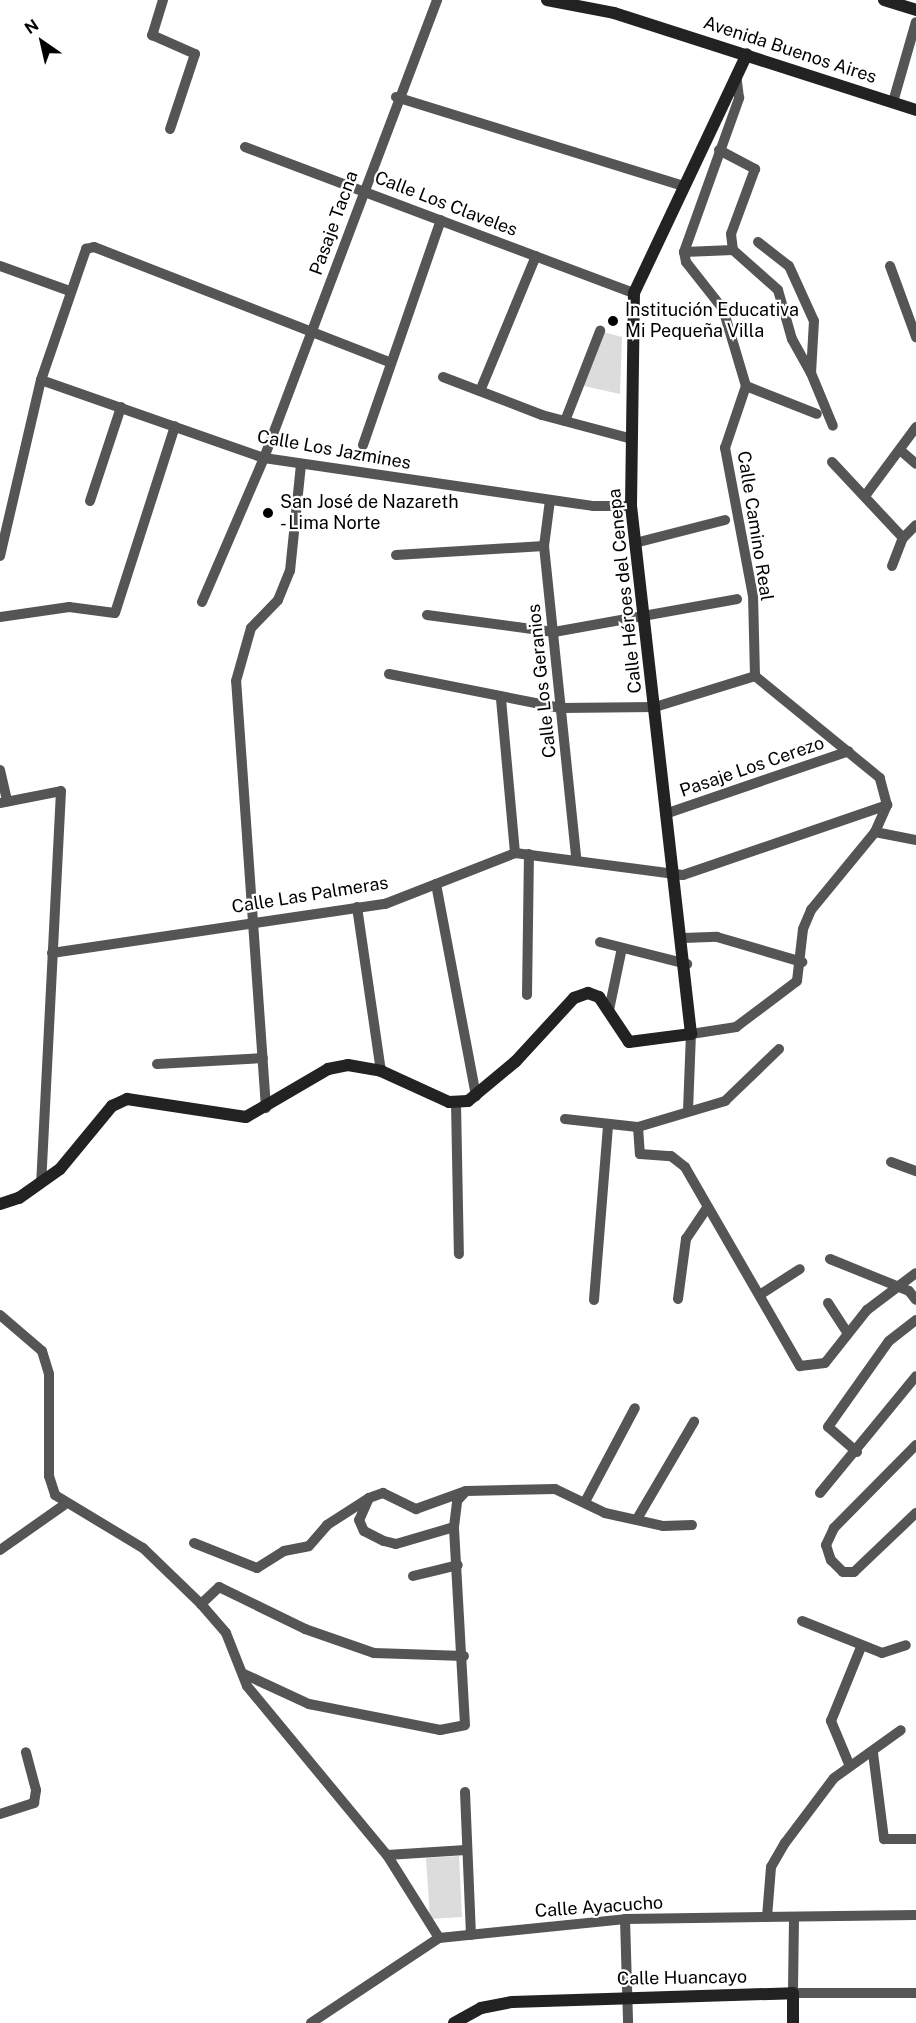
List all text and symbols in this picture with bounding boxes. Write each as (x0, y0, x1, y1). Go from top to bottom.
north arrow (12, 12, 72, 72)
street label: Avenida Buenos Aires (701, 12, 879, 88)
text: N (21, 15, 42, 38)
street label: Calle Los Claveles (371, 167, 521, 241)
street label: Pasaje Tacna (305, 168, 363, 278)
place label: Institución Educativa Mi Pequeña Villa (625, 300, 799, 342)
marker: Institución Educativa Mi Pequeña Villa (606, 314, 620, 328)
street label: Calle Los Jazmines (255, 426, 413, 474)
street label: Calle Camino Real (732, 449, 778, 603)
street label: Calle Héroes del Cenepa (603, 487, 647, 695)
place label: San José de Nazareth - Lima Norte (280, 492, 459, 534)
marker: San José de Nazareth - Lima Norte (261, 506, 275, 520)
street label: Calle Los Geranios (523, 603, 561, 759)
street label: Pasaje Los Cerezo (677, 732, 827, 802)
street label: Calle Las Palmeras (230, 872, 390, 918)
street label: Calle Ayacucho (534, 1892, 664, 1922)
street label: Calle Huancayo (617, 1966, 747, 1990)

